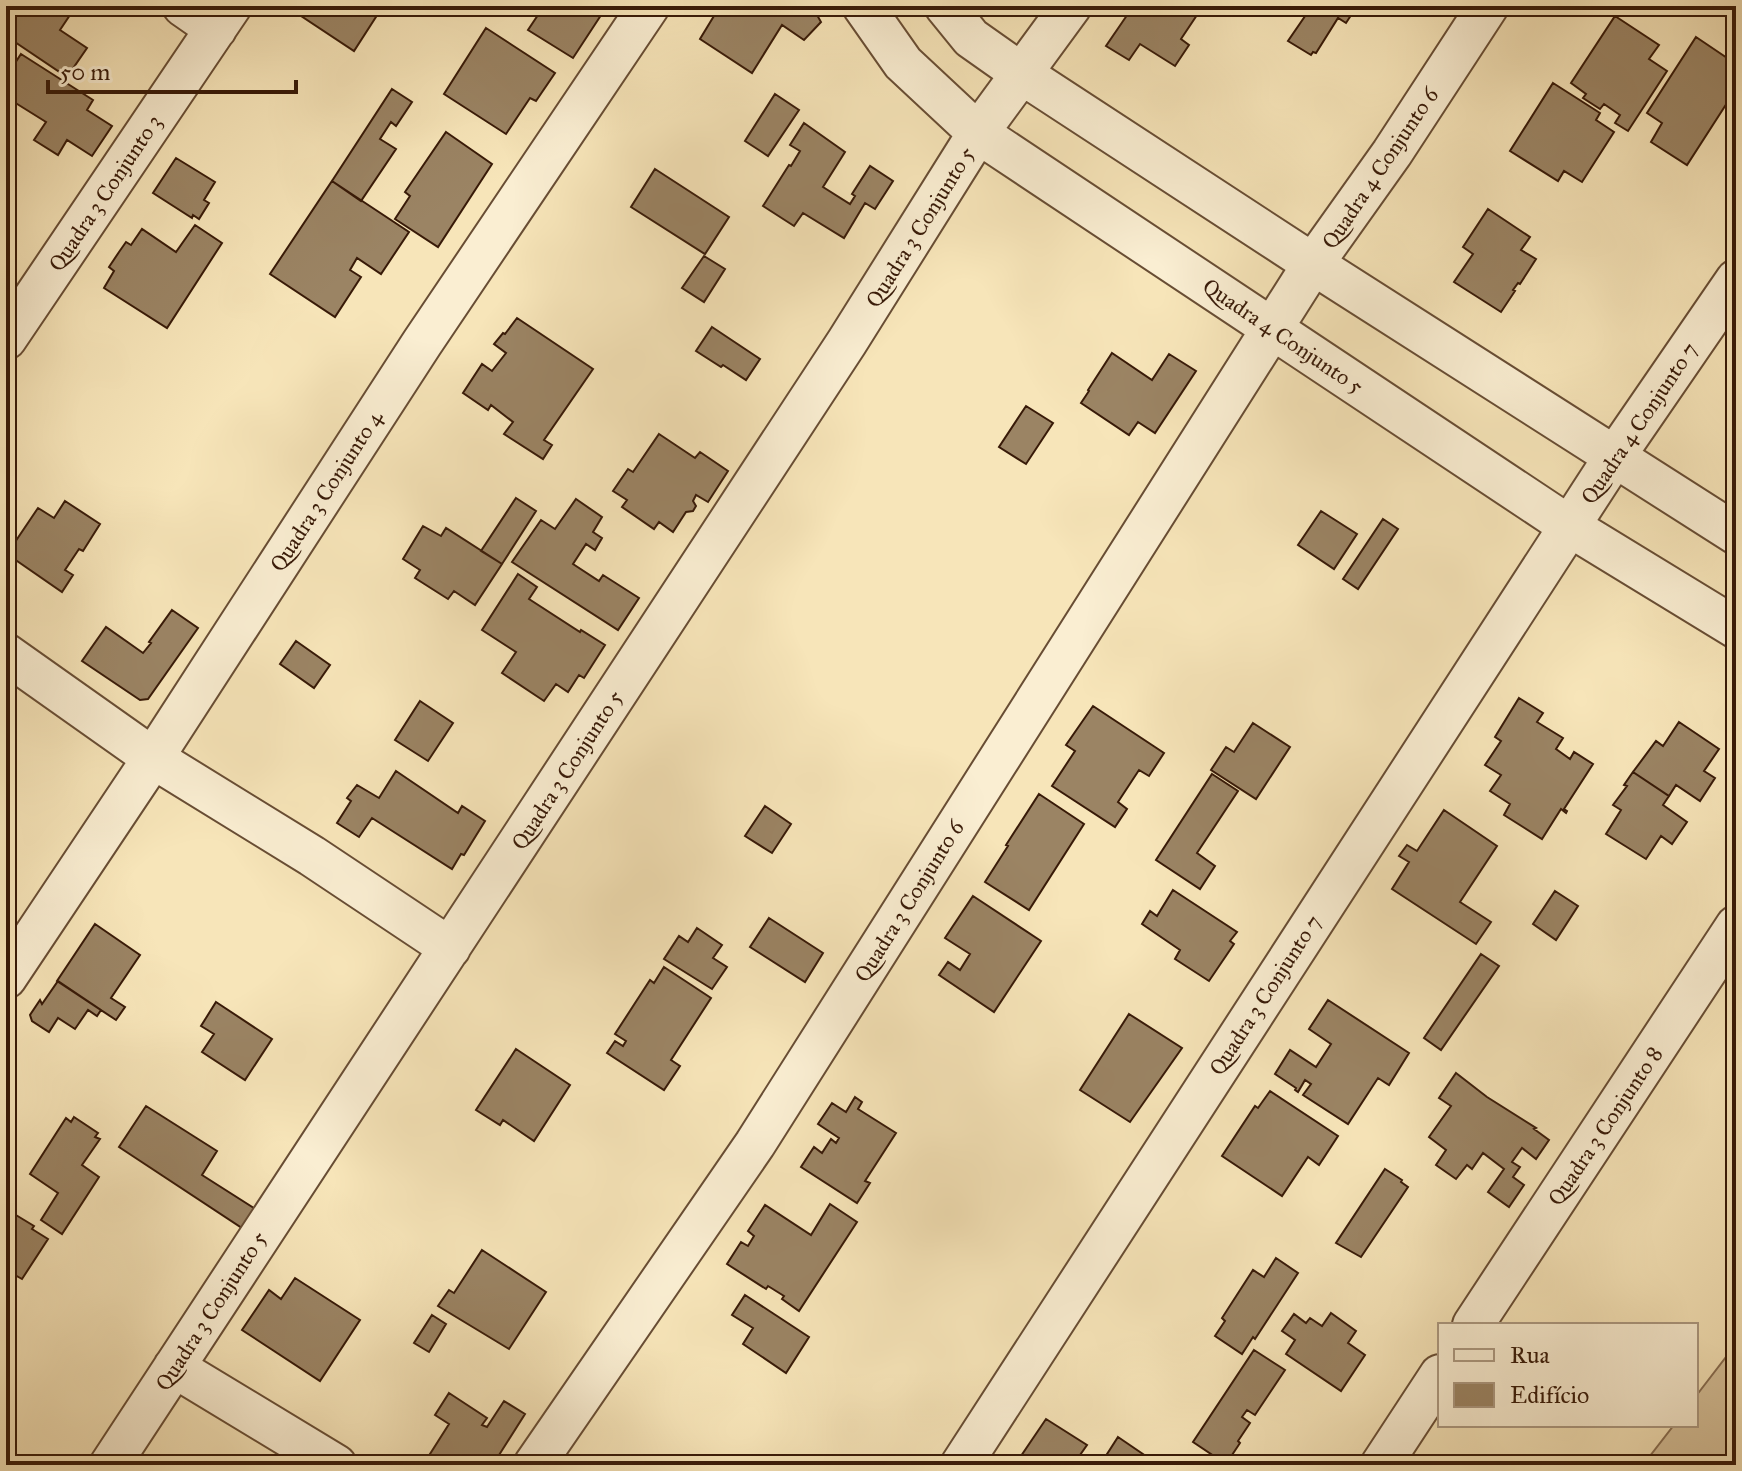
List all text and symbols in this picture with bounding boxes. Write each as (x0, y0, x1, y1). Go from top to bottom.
scale bar (48, 44, 296, 94)
text: 50 m (60, 57, 110, 87)
street label: Quadra 4 Conjunto 6 (1316, 82, 1444, 254)
street label: Quadra 3 Conjunto 3 (43, 110, 167, 276)
street label: Quadra 3 Conjunto 5 (860, 142, 980, 312)
street label: Quadra 4 Conjunto 5 (1198, 272, 1368, 400)
street label: Quadra 4 Conjunto 7 (1575, 337, 1703, 509)
street label: Quadra 3 Conjunto 4 (264, 405, 389, 577)
street label: Quadra 3 Conjunto 5 (505, 685, 629, 855)
street label: Quadra 3 Conjunto 6 (848, 815, 970, 987)
street label: Quadra 3 Conjunto 7 (1203, 910, 1327, 1080)
street label: Quadra 3 Conjunto 8 (1542, 1041, 1668, 1211)
street label: Quadra 3 Conjunto 5 (149, 1226, 273, 1396)
legend (1438, 1323, 1698, 1427)
text: Rua (1510, 1340, 1550, 1370)
text: Edifício (1510, 1380, 1589, 1410)

